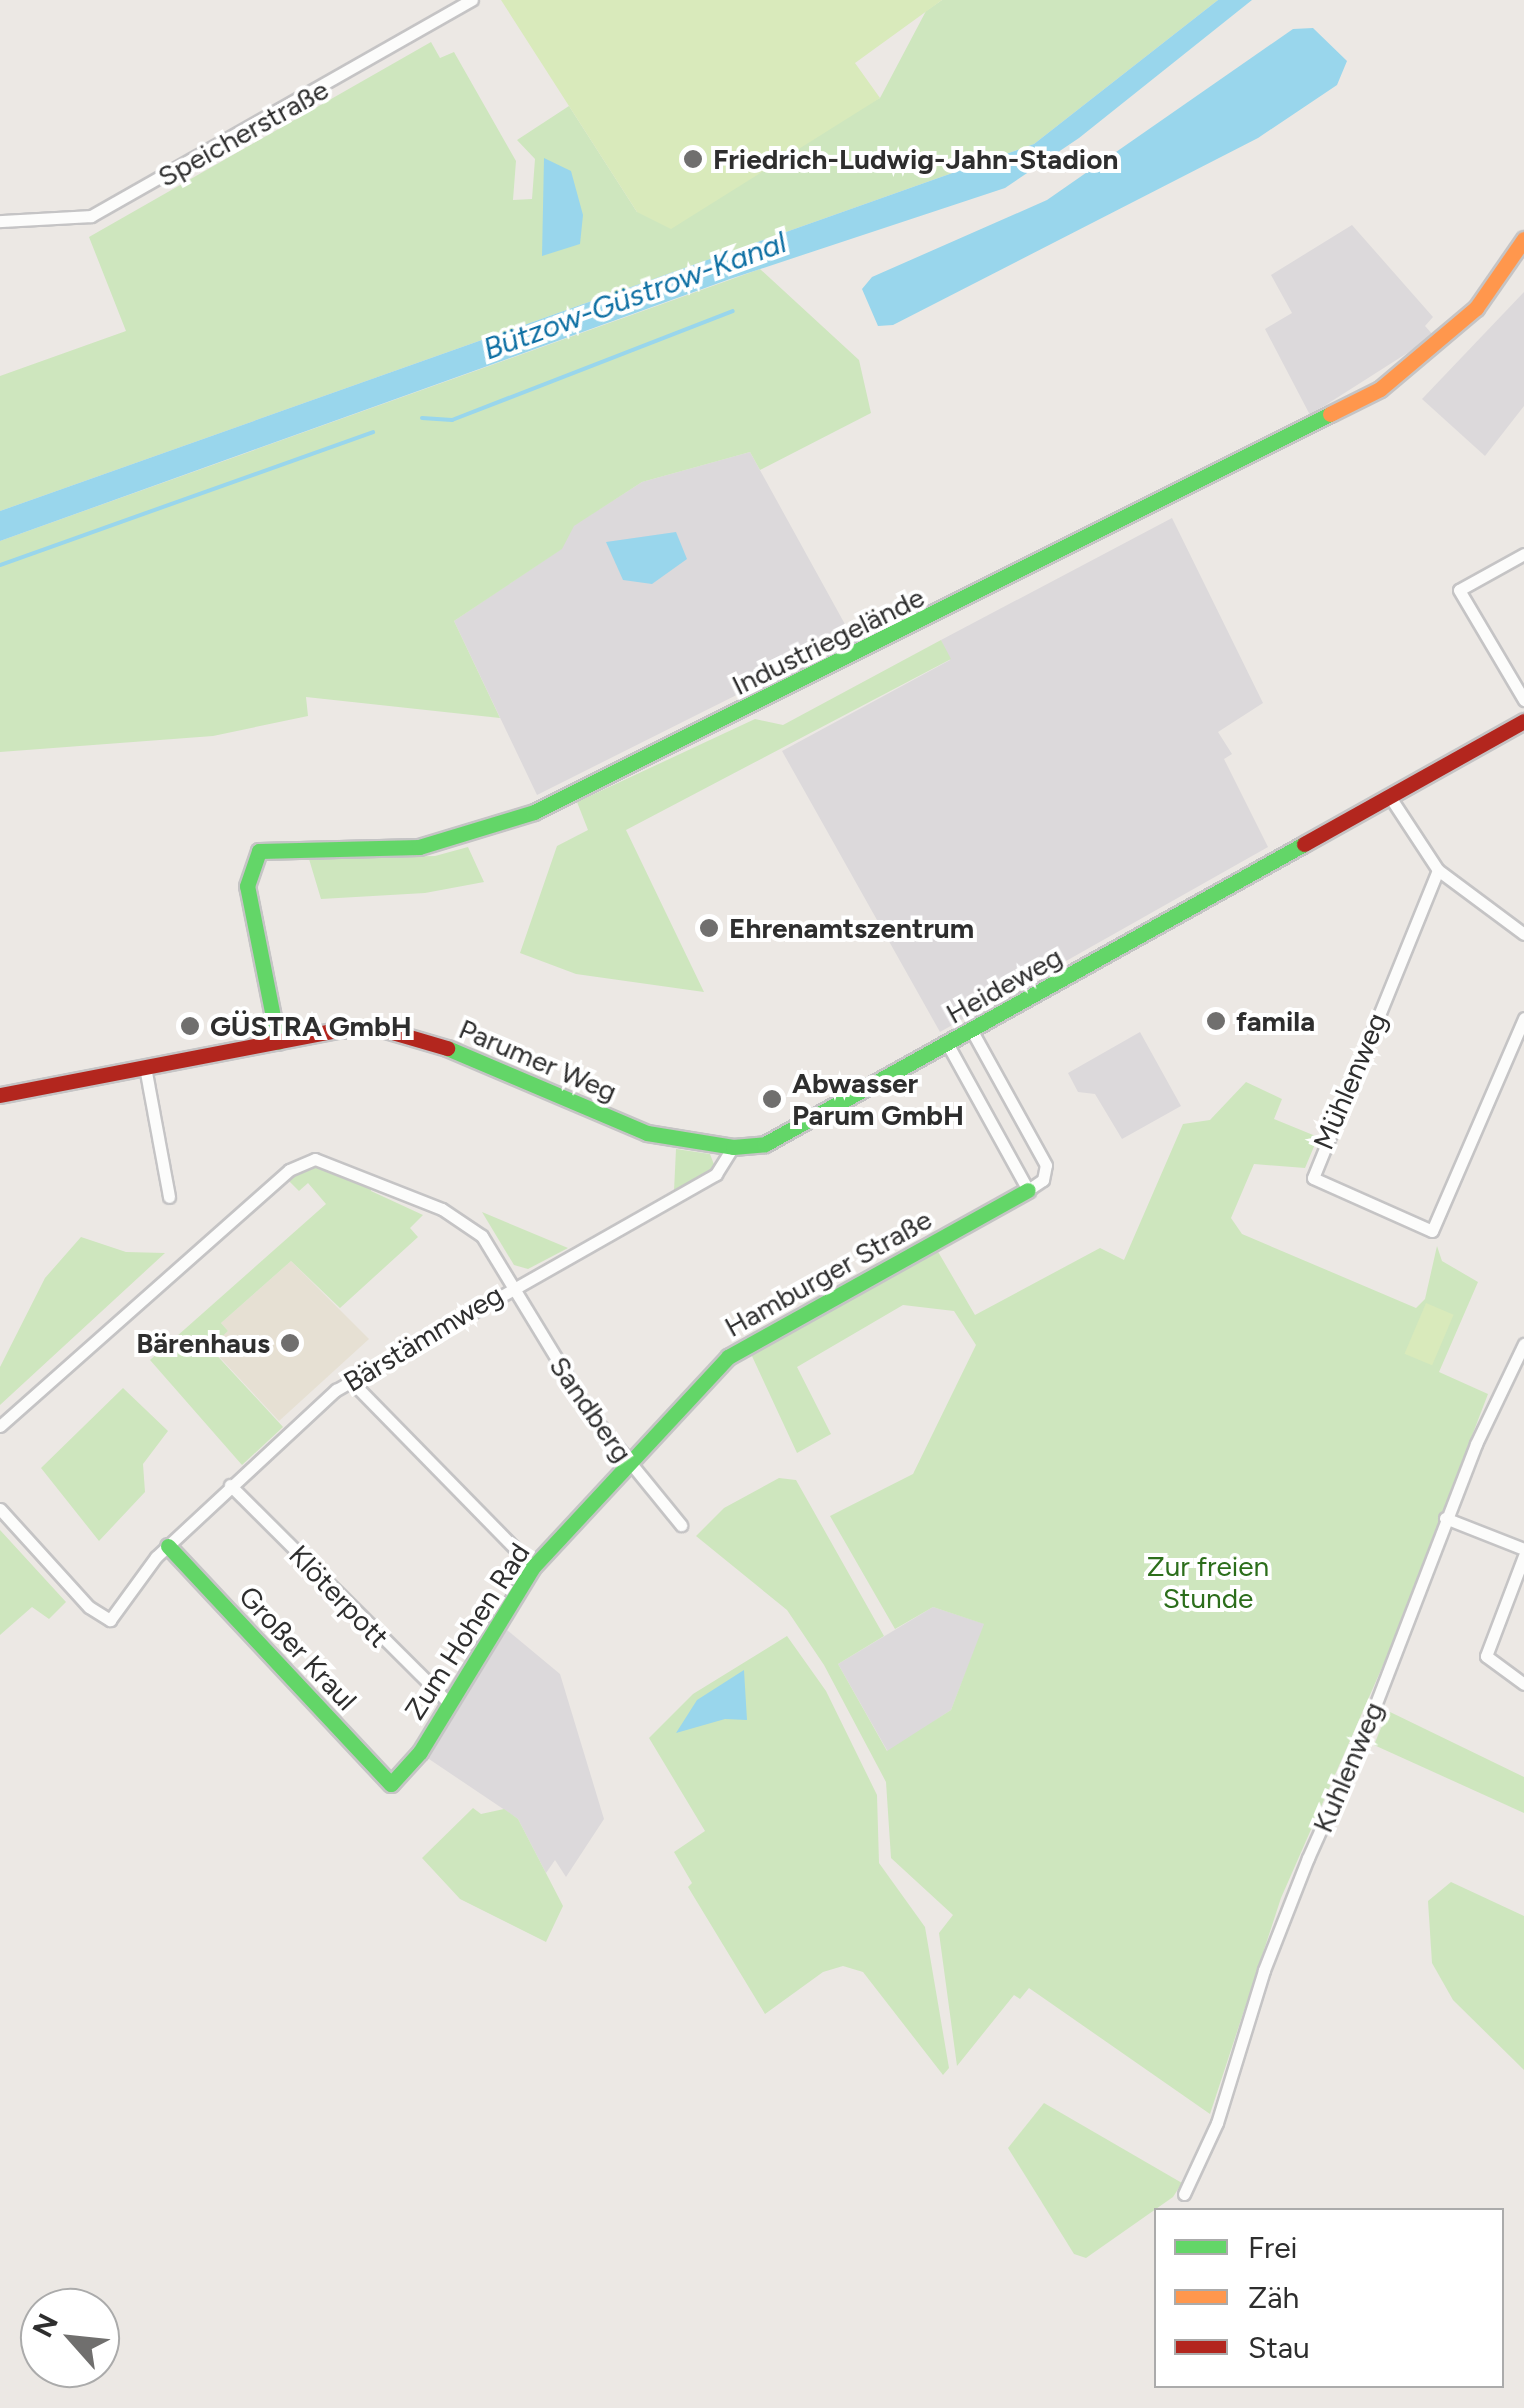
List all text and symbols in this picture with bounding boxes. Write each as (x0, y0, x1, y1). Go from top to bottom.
street label: Speicherstraße (152, 72, 334, 194)
place label: Friedrich-Ludwig-Jahn-Stadion (713, 142, 1118, 176)
marker: Friedrich-Ludwig-Jahn-Stadion (682, 148, 704, 170)
water label: Bützow-Güstrow-Kanal (479, 224, 791, 368)
street label: Industriegelände (726, 580, 930, 702)
place label: Ehrenamtszentrum (729, 911, 974, 945)
marker: Ehrenamtszentrum (698, 917, 720, 939)
street label: Heideweg (940, 939, 1068, 1031)
place label: famila (1236, 1004, 1315, 1038)
street label: Mühlenweg (1306, 1008, 1394, 1154)
place label: GÜSTRA GmbH (210, 1009, 412, 1043)
marker: famila (1205, 1010, 1227, 1032)
street label: Parumer Weg (454, 1012, 622, 1108)
marker: GÜSTRA GmbH (179, 1015, 201, 1037)
place label: Abwasser Parum GmbH (792, 1066, 964, 1132)
marker: Abwasser Parum GmbH (761, 1088, 783, 1110)
street label: Hamburger Straße (719, 1202, 937, 1344)
street label: Bärstämmweg (337, 1277, 509, 1399)
place label: Bärenhaus (136, 1326, 270, 1360)
marker: Bärenhaus (279, 1332, 301, 1354)
street label: Sandberg (543, 1350, 639, 1468)
street label: Zum Hohen Rad (398, 1537, 536, 1725)
street label: Klöterpott (282, 1538, 396, 1654)
park label: Zur freien Stunde (1147, 1549, 1269, 1615)
street label: Großer Kraul (232, 1579, 364, 1717)
street label: Kuhlenweg (1305, 1697, 1391, 1837)
legend (1154, 2208, 1504, 2388)
text: Frei (1248, 2229, 1297, 2266)
text: Zäh (1248, 2279, 1299, 2316)
north arrow (20, 2288, 120, 2388)
text: N (25, 2308, 65, 2343)
text: Stau (1248, 2329, 1310, 2366)

